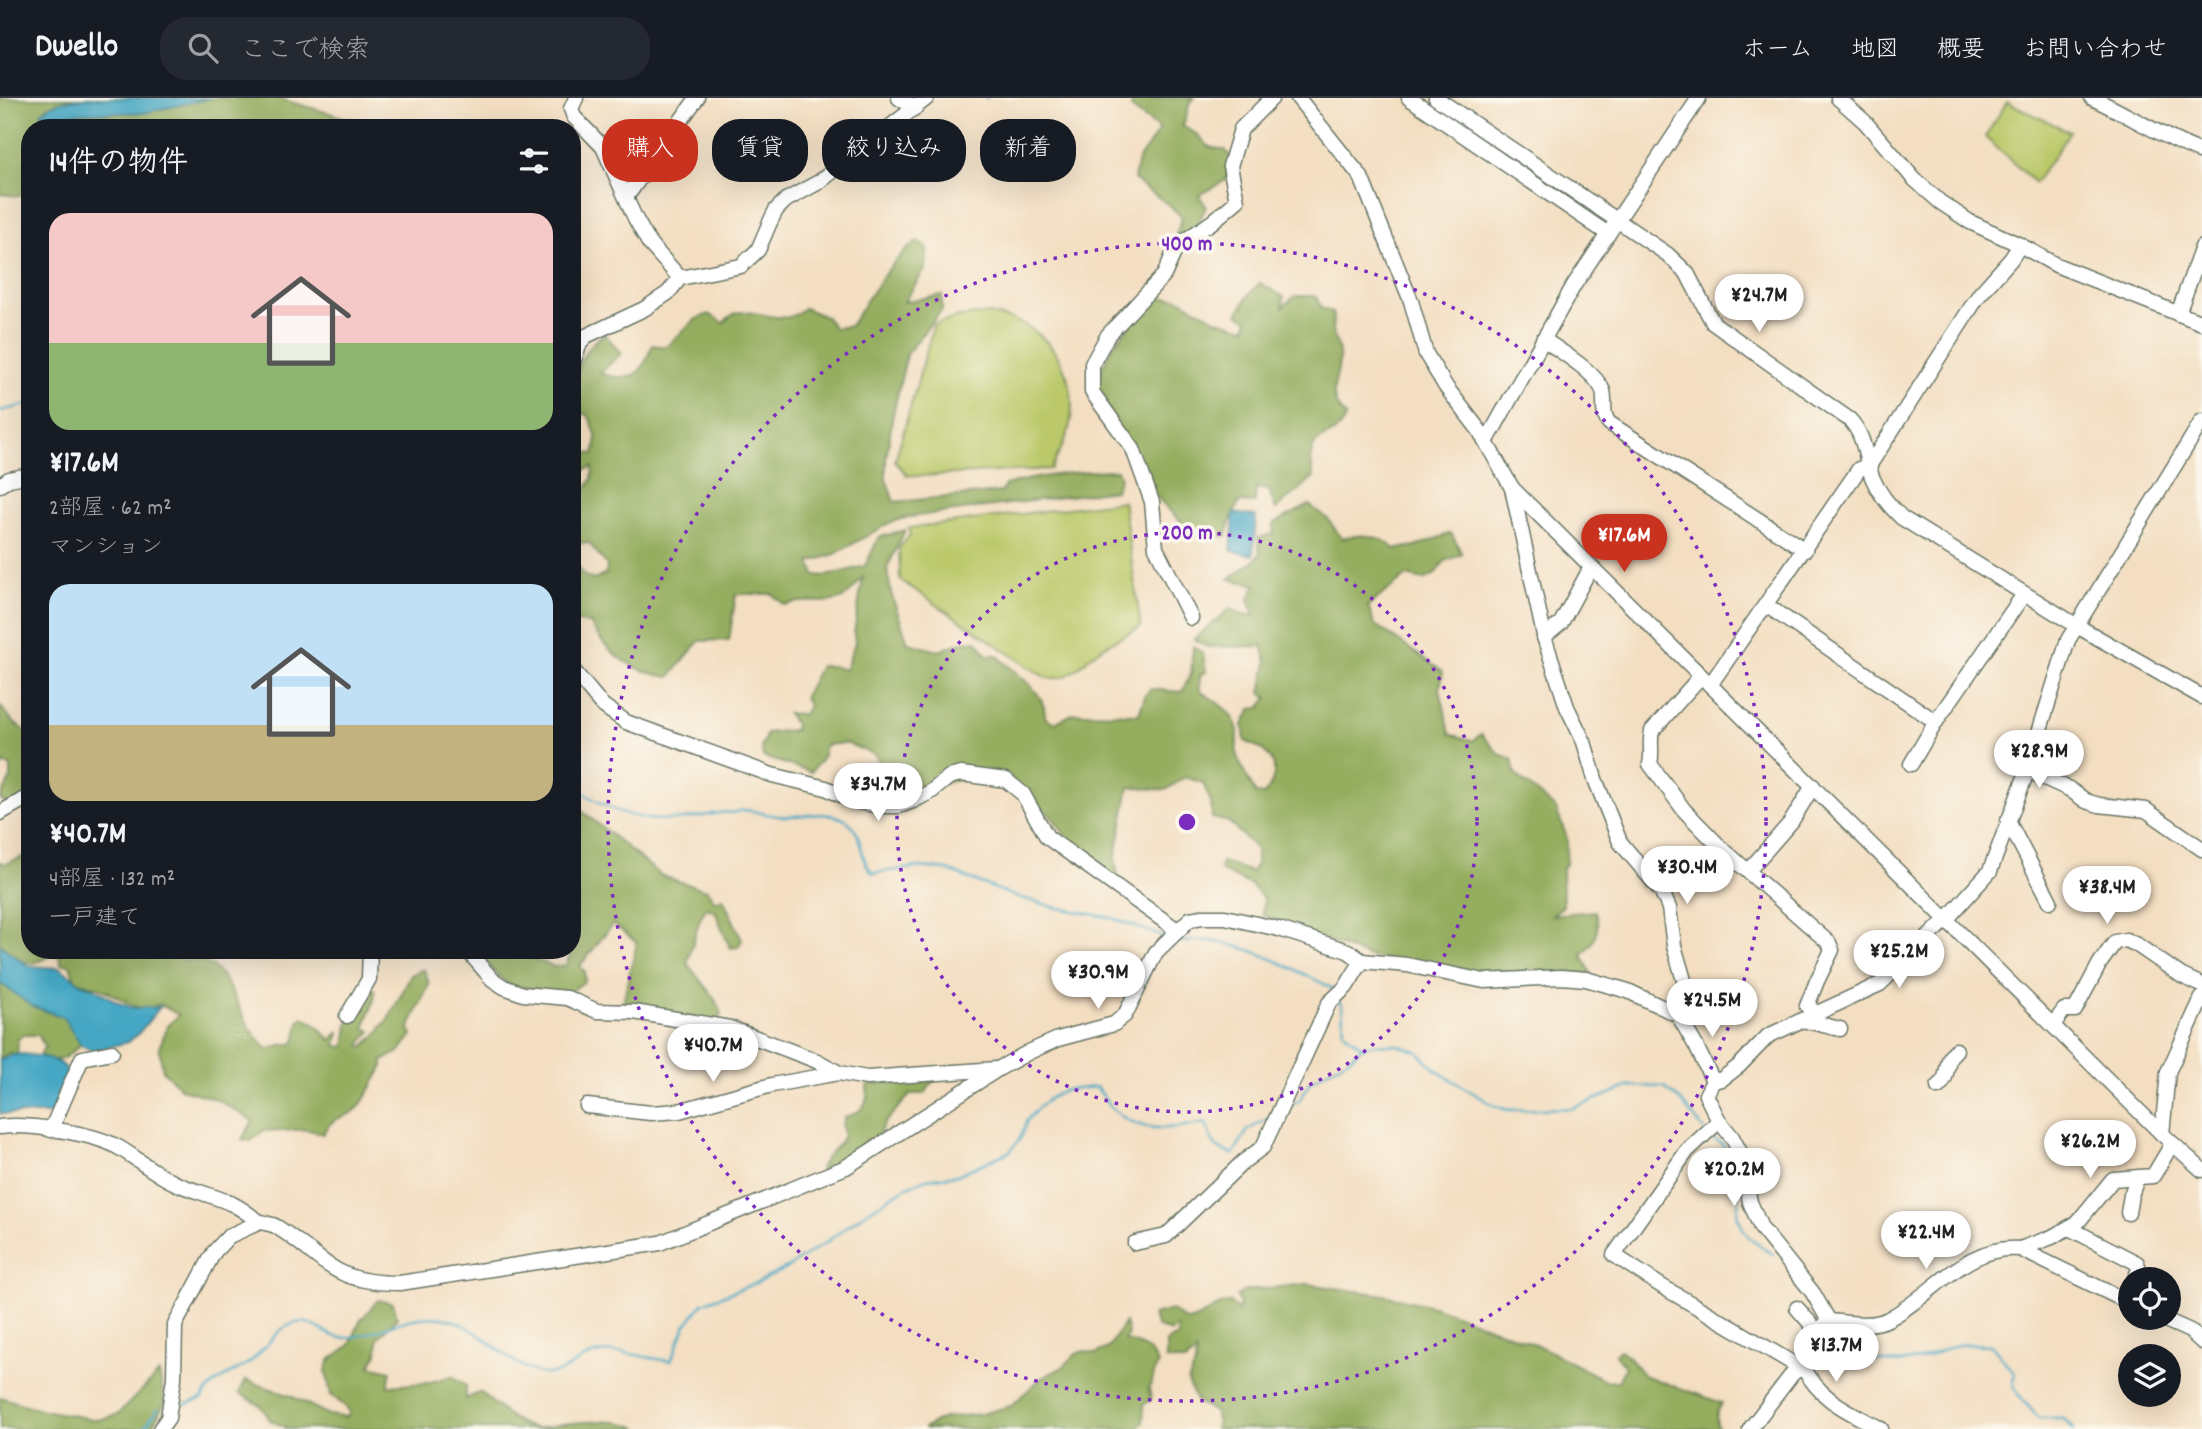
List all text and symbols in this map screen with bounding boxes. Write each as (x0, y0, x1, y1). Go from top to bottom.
search box (160, 17, 650, 80)
text: Dwello (35, 25, 118, 72)
icon: search (184, 29, 222, 67)
text: ここで検索 (240, 33, 370, 70)
text: ホーム (1742, 34, 1813, 68)
text: 地図 (1851, 34, 1899, 68)
text: 概要 (1937, 34, 1985, 68)
text: お問い合わせ (2023, 34, 2167, 68)
chip: 購入 (602, 119, 698, 182)
chip: 賃貸 (712, 119, 808, 182)
chip: 絞り込み (822, 119, 966, 182)
chip: 新着 (980, 119, 1076, 182)
icon: filters (515, 142, 553, 180)
text: 14件の物件 (49, 144, 188, 187)
text: 400 m (1162, 231, 1212, 261)
icon: home (238, 258, 364, 384)
pin: ¥24.7M (1702, 274, 1816, 334)
text: ¥24.7M (1731, 280, 1787, 313)
text: ¥17.6M (49, 444, 119, 487)
text: 2部屋 · 62 m² (49, 493, 172, 526)
pin: ¥17.6M (1567, 514, 1681, 574)
text: 200 m (1161, 520, 1213, 550)
text: ¥17.6M (1597, 520, 1651, 553)
text: マンション (49, 532, 163, 565)
icon: home (238, 629, 364, 755)
pin: ¥28.9M (1982, 730, 2096, 790)
text: ¥28.9M (2010, 736, 2068, 769)
pin: ¥34.7M (821, 764, 935, 823)
text: ¥34.7M (850, 769, 907, 802)
centre of rings (1175, 810, 1199, 834)
text: ¥40.7M (49, 815, 126, 858)
pin: ¥30.4M (1630, 846, 1744, 906)
text: ¥30.4M (1657, 852, 1717, 885)
text: 4部屋 · 132 m² (49, 864, 175, 897)
pin: ¥38.4M (2050, 866, 2164, 926)
text: ¥38.4M (2078, 872, 2136, 905)
text: 一戸建て (49, 903, 141, 936)
pin: ¥25.2M (1842, 930, 1956, 990)
text: ¥25.2M (1869, 936, 1929, 969)
pin: ¥30.9M (1041, 951, 1155, 1011)
text: ¥30.9M (1067, 957, 1129, 990)
pin: ¥24.5M (1655, 979, 1769, 1039)
text: ¥24.5M (1683, 985, 1741, 1018)
pin: ¥40.7M (656, 1024, 770, 1084)
text: ¥40.7M (683, 1030, 743, 1063)
pin: ¥26.2M (2033, 1121, 2147, 1180)
text: ¥26.2M (2060, 1126, 2120, 1159)
pin: ¥20.2M (1677, 1148, 1791, 1208)
text: ¥20.2M (1703, 1154, 1765, 1187)
pin: ¥22.4M (1869, 1212, 1983, 1271)
text: ¥22.4M (1897, 1217, 1955, 1250)
map controls (2118, 1267, 2181, 1407)
button: locate (2118, 1267, 2181, 1330)
pin: ¥13.7M (1779, 1324, 1893, 1384)
text: ¥13.7M (1810, 1330, 1862, 1363)
button: layers (2118, 1344, 2181, 1407)

